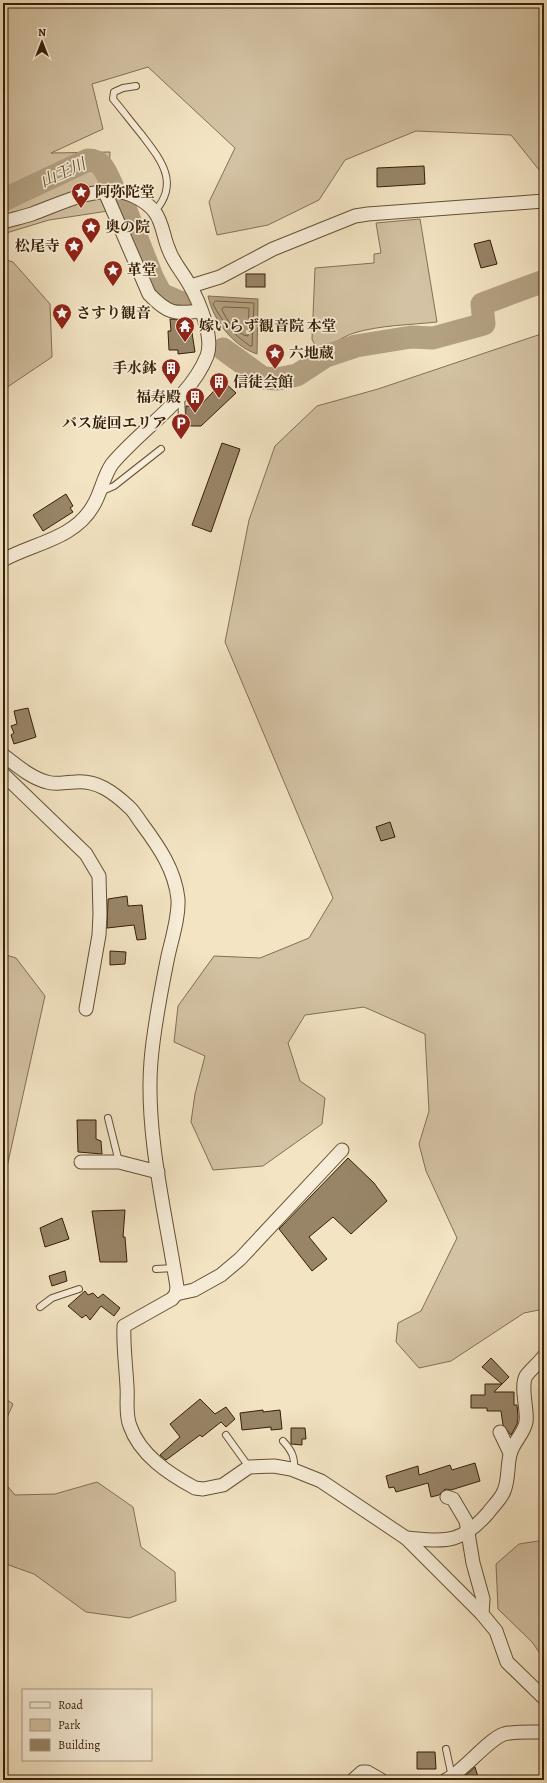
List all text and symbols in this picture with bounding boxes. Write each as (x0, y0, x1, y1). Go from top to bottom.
north arrow (22, 22, 62, 62)
text: N (38, 25, 46, 40)
water label: 山王川 (37, 152, 91, 193)
place icon: 阿弥陀堂 (70, 181, 92, 209)
place label: 阿弥陀堂 (95, 182, 155, 202)
place icon: 奥の院 (80, 216, 102, 244)
place label: 奥の院 (105, 217, 150, 237)
place icon: 松尾寺 (63, 235, 85, 263)
place label: 松尾寺 (15, 236, 60, 256)
place icon: 革堂 (102, 259, 124, 287)
place label: 革堂 (127, 260, 157, 280)
place icon: さすり観音 (51, 302, 73, 330)
place label: さすり観音 (76, 303, 151, 323)
temple icon: 嫁いらず観音院 本堂 (174, 315, 196, 343)
place label: 嫁いらず観音院 本堂 (199, 316, 337, 336)
place icon: 六地蔵 (264, 342, 286, 370)
place label: 六地蔵 (289, 343, 334, 363)
building icon: 手水鉢 (160, 357, 182, 385)
place label: 手水鉢 (112, 358, 157, 378)
building icon: 信徒会館 (208, 371, 230, 399)
place label: 信徒会館 (233, 372, 293, 392)
building icon: 福寿殿 (184, 386, 206, 414)
place label: 福寿殿 (136, 387, 181, 407)
parking icon: バス旋回エリア (170, 412, 192, 440)
place label: バス旋回エリア (62, 413, 167, 433)
legend (22, 1689, 152, 1761)
text: Road (58, 1697, 84, 1713)
text: Park (58, 1717, 81, 1733)
text: Building (58, 1737, 100, 1753)

